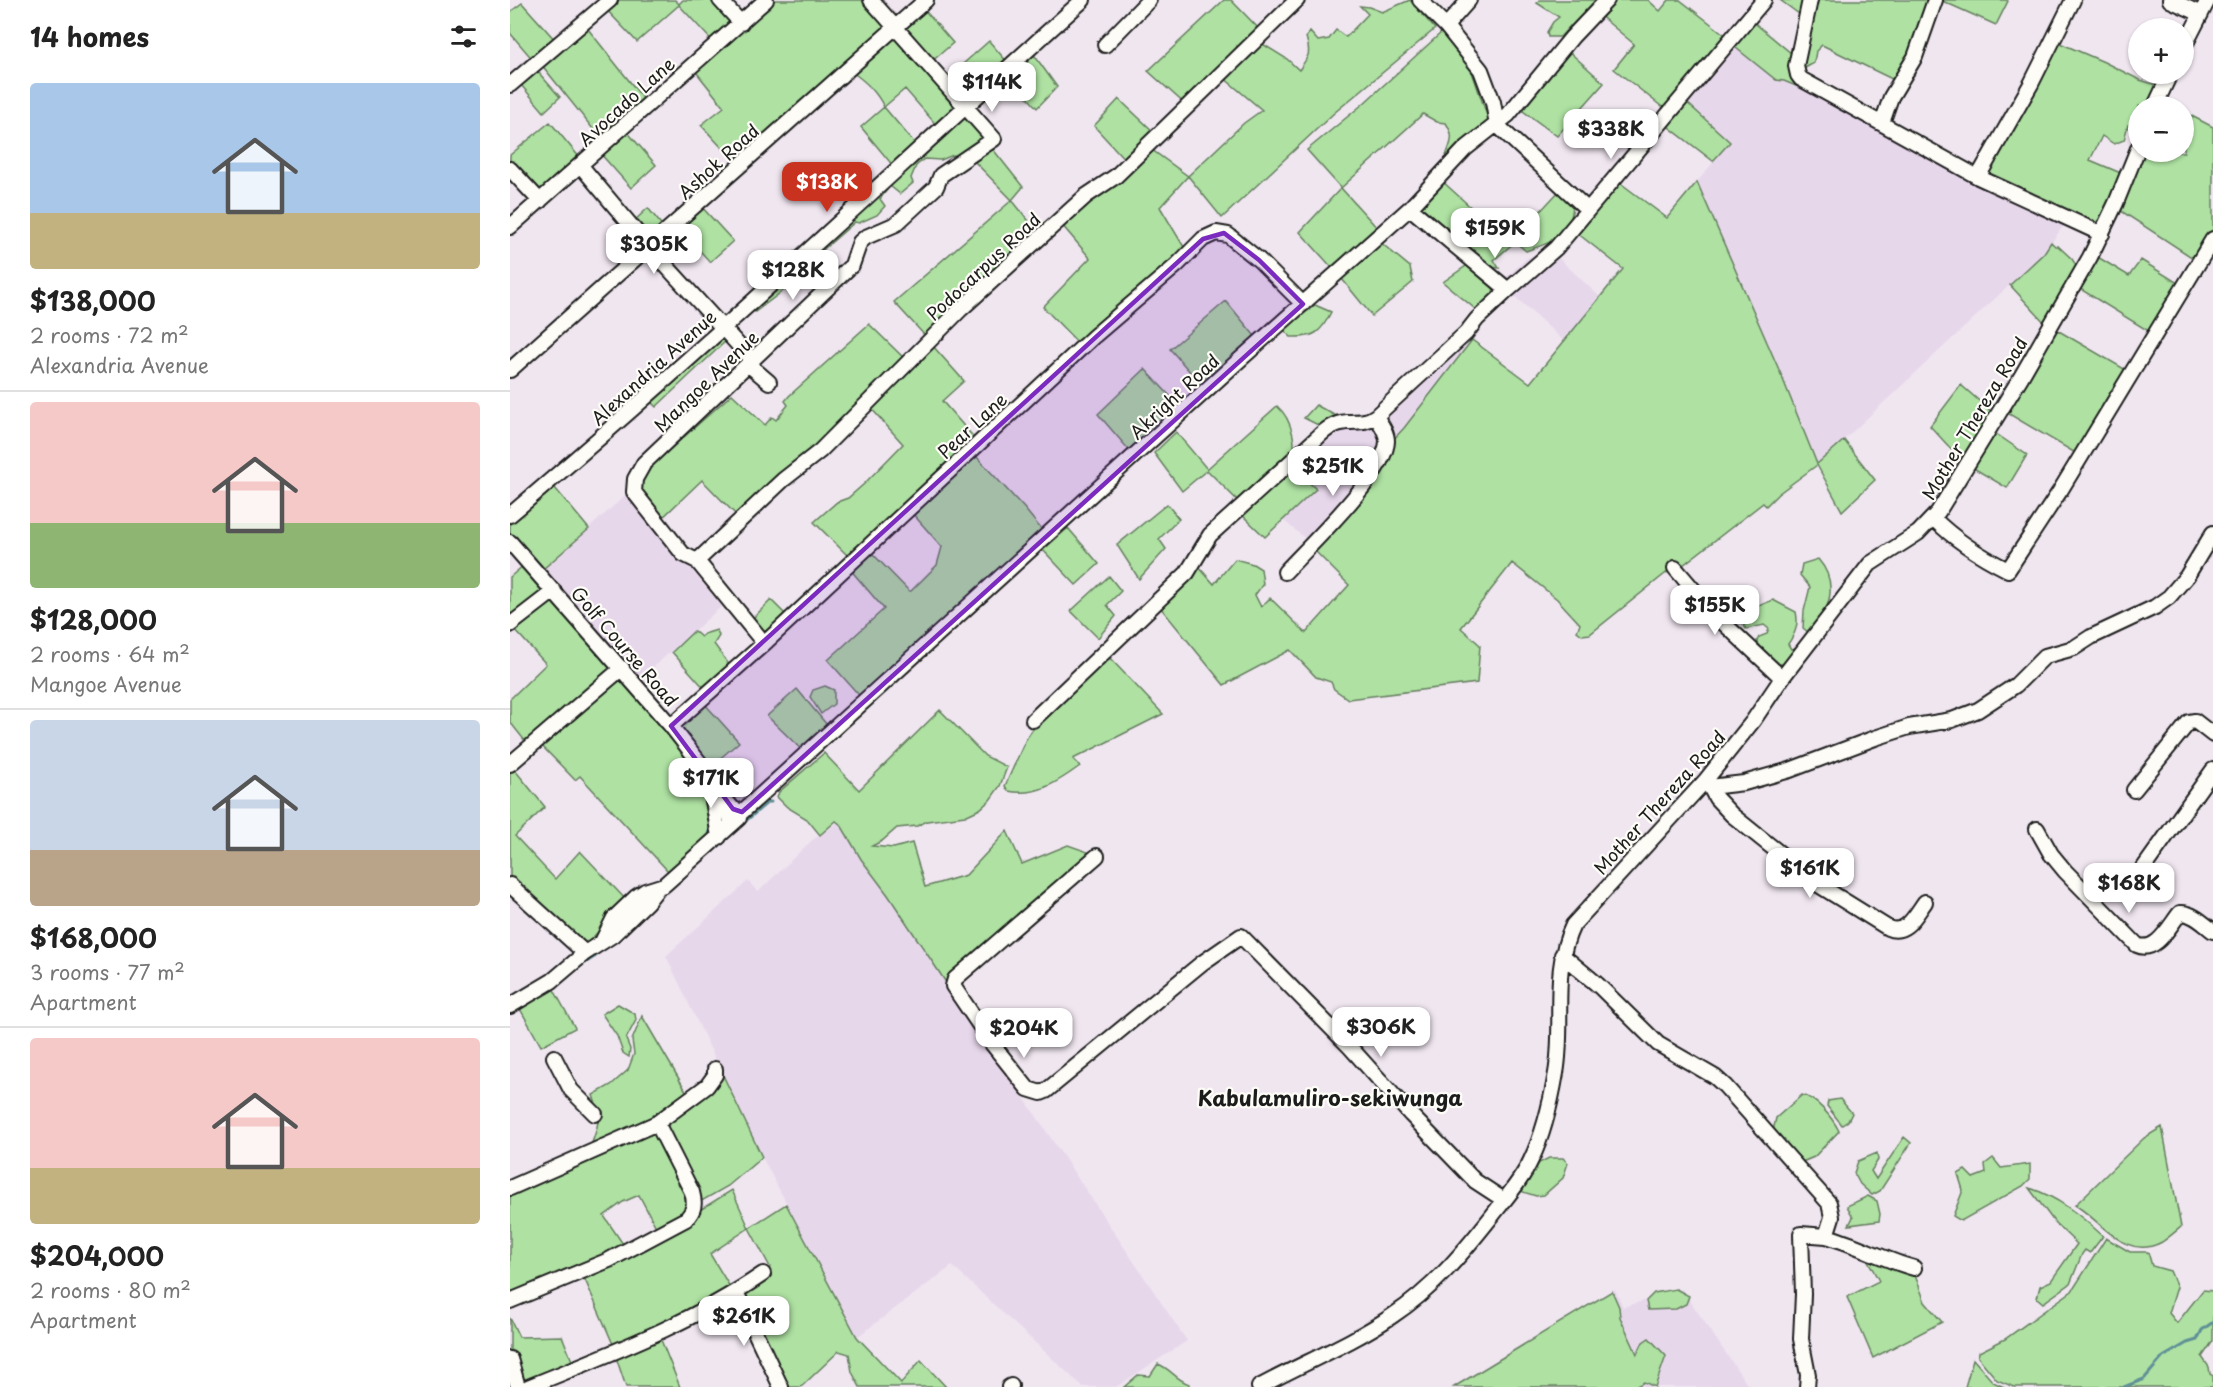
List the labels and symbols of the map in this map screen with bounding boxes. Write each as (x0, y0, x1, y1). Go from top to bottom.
street label: Avocado Lane (572, 50, 680, 152)
pin: $114K (950, 62, 1034, 113)
pin: $338K (1569, 109, 1653, 160)
street label: Ashok Road (671, 117, 765, 205)
pin: $138K (785, 162, 869, 213)
street label: Podocarpus Road (920, 206, 1046, 326)
pin: $159K (1453, 208, 1537, 259)
pin: $305K (612, 224, 696, 275)
pin: $128K (751, 250, 835, 301)
street label: Alexandria Avenue (584, 303, 722, 431)
street label: Mangoe Avenue (647, 324, 765, 438)
street label: Mother Thereza Road (1915, 331, 2033, 505)
street label: Akright Road (1123, 347, 1225, 445)
street label: Pear Lane (931, 386, 1013, 464)
pin: $251K (1291, 446, 1375, 497)
street label: Golf Course Road (565, 580, 685, 712)
pin: $155K (1673, 585, 1757, 636)
street label: Mother Thereza Road (1587, 724, 1731, 880)
pin: $171K (669, 758, 753, 809)
pin: $161K (1768, 848, 1852, 899)
pin: $168K (2087, 863, 2171, 914)
pin: $306K (1339, 1007, 1423, 1058)
pin: $204K (982, 1008, 1066, 1059)
district label: Kabulamuliro-sekiwunga (1198, 1081, 1462, 1113)
pin: $261K (702, 1296, 786, 1347)

